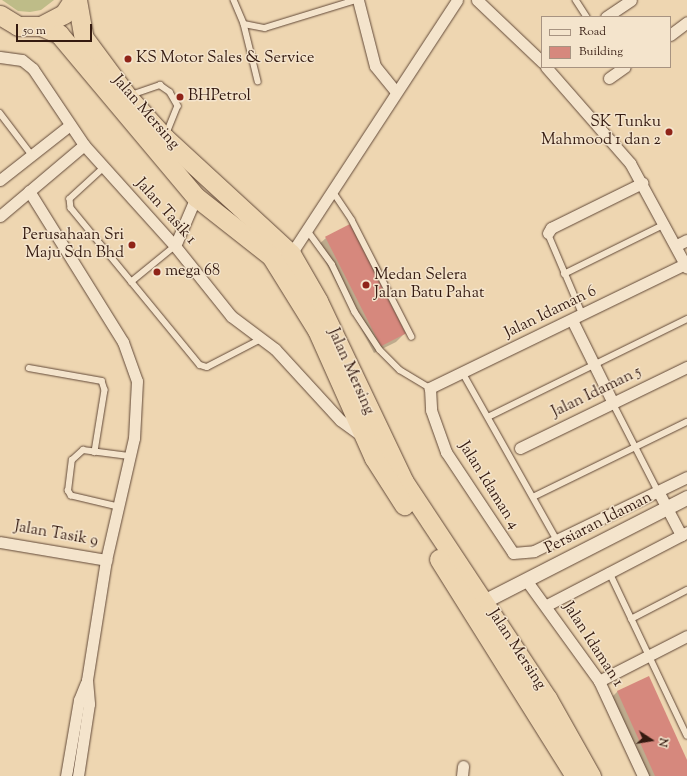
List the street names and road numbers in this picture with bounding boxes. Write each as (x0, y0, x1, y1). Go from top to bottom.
street label: Jalan Mersing (107, 72, 183, 154)
street label: Jalan Tasik 1 (130, 175, 200, 249)
street label: Jalan Idaman 6 (502, 282, 600, 344)
street label: Jalan Mersing (322, 326, 378, 418)
street label: Jalan Idaman 5 (549, 363, 645, 423)
street label: Jalan Idaman 4 (453, 439, 523, 533)
street label: Persiaran Idaman (542, 489, 656, 559)
street label: Jalan Tasik 9 (13, 518, 99, 552)
street label: Jalan Idaman 1 (557, 599, 627, 691)
street label: Jalan Mersing (483, 606, 549, 694)

